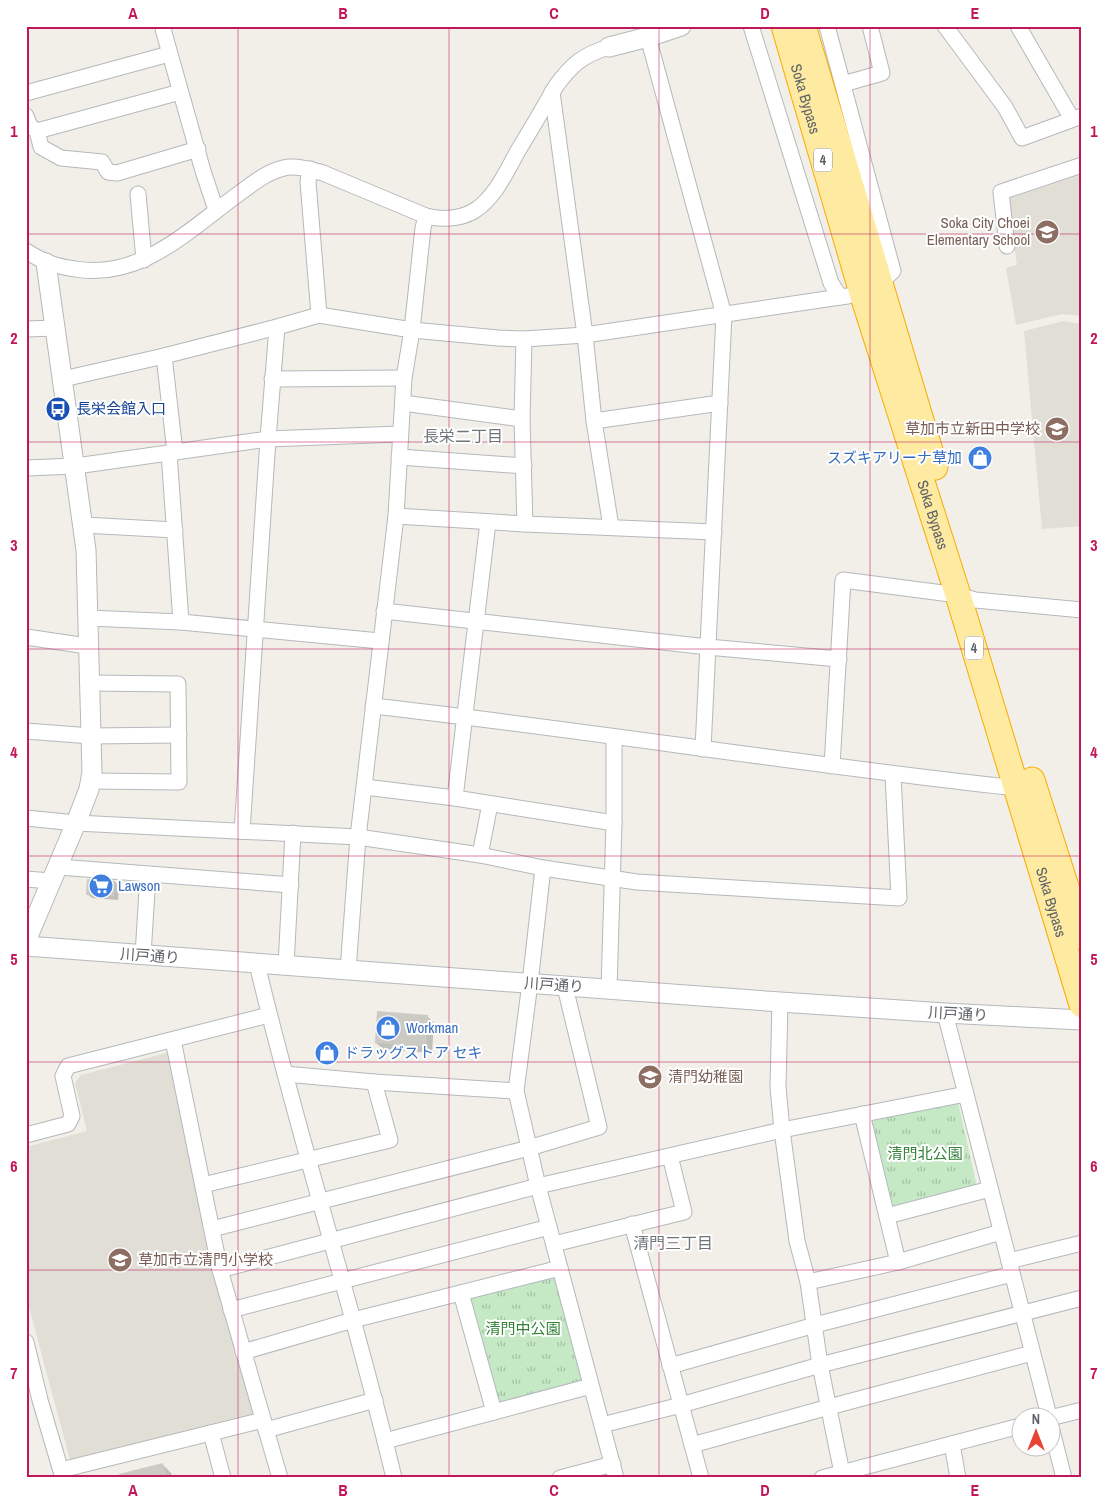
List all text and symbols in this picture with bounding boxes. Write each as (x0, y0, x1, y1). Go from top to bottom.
text: A (128, 2, 138, 24)
text: B (338, 2, 348, 24)
text: C (549, 2, 559, 24)
text: D (760, 2, 770, 24)
text: E (971, 2, 980, 24)
street label: Soka Bypass (786, 61, 826, 136)
text: 1 (10, 120, 18, 142)
text: 1 (1090, 120, 1098, 142)
road number: 4 (814, 148, 832, 172)
place label: Soka City Choei Elementary School (927, 212, 1030, 250)
school or university icon: Soka City Choei Elementary School (1034, 219, 1060, 245)
text: 2 (10, 327, 18, 349)
text: 2 (1090, 327, 1098, 349)
bus stop icon: 長栄会館入口 (45, 396, 71, 422)
place label: 長栄会館入口 (76, 398, 166, 419)
school or university icon: 草加市立新田中学校 (1044, 416, 1070, 442)
place label: 草加市立新田中学校 (905, 418, 1040, 439)
district label: 長栄二丁目 (423, 425, 503, 447)
shop icon: スズキアリーナ草加 (967, 445, 993, 471)
place label: スズキアリーナ草加 (827, 447, 962, 468)
street label: Soka Bypass (912, 477, 954, 552)
text: 3 (10, 534, 18, 556)
text: 3 (1090, 534, 1098, 556)
road number: 4 (965, 636, 983, 660)
text: 4 (10, 741, 18, 763)
text: 4 (1090, 741, 1098, 763)
street label: Soka Bypass (1031, 865, 1072, 939)
supermarket icon: Lawson (88, 873, 114, 899)
place label: Lawson (118, 875, 160, 896)
street label: 川戸通り (119, 943, 181, 968)
text: 5 (10, 948, 18, 970)
text: 5 (1090, 948, 1098, 970)
street label: 川戸通り (523, 972, 585, 997)
street label: 川戸通り (928, 1001, 989, 1026)
shop icon: Workman (375, 1015, 401, 1041)
place label: Workman (406, 1017, 458, 1038)
shop icon: ドラッグストア セキ (314, 1040, 340, 1066)
place label: ドラッグストア セキ (344, 1042, 482, 1063)
school or university icon: 清門幼稚園 (637, 1064, 663, 1090)
place label: 清門幼稚園 (668, 1066, 743, 1087)
park label: 清門北公園 (887, 1143, 963, 1164)
text: 6 (10, 1155, 18, 1177)
text: 6 (1090, 1155, 1098, 1177)
district label: 清門三丁目 (633, 1232, 713, 1254)
school or university icon: 草加市立清門小学校 (107, 1247, 133, 1273)
place label: 草加市立清門小学校 (138, 1249, 273, 1270)
park label: 清門中公園 (485, 1318, 561, 1339)
text: 7 (10, 1362, 18, 1384)
text: 7 (1090, 1362, 1098, 1384)
north arrow (1010, 1406, 1060, 1456)
text: N (1032, 1410, 1040, 1428)
text: A (128, 1479, 138, 1501)
text: B (338, 1479, 348, 1501)
text: C (549, 1479, 559, 1501)
text: D (760, 1479, 770, 1501)
text: E (971, 1479, 980, 1501)

